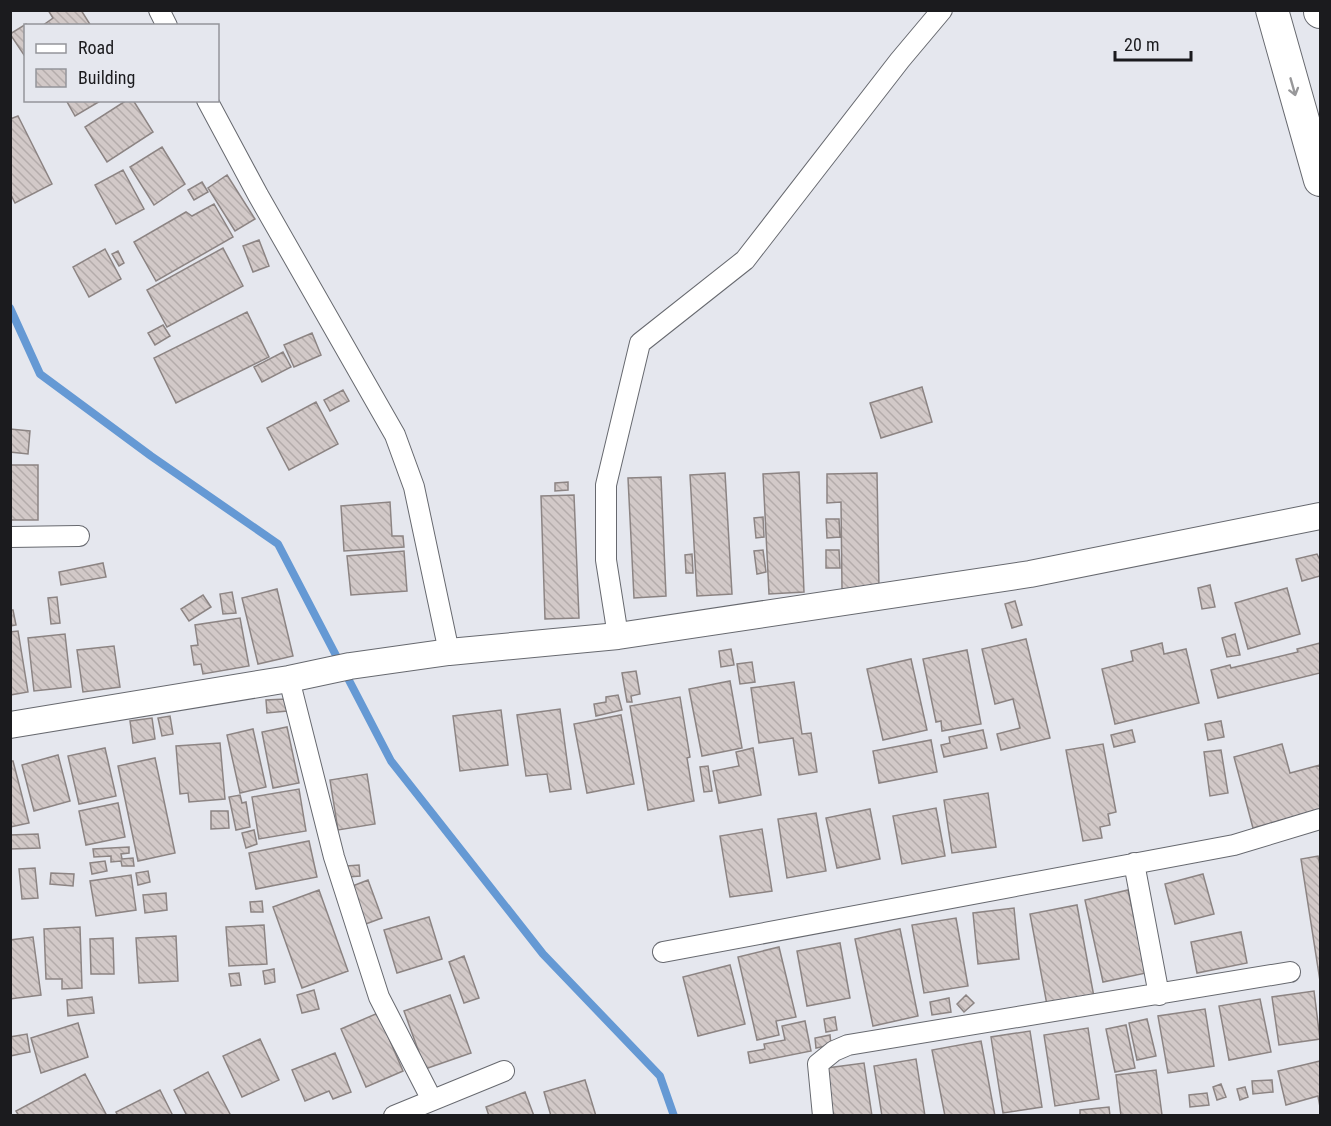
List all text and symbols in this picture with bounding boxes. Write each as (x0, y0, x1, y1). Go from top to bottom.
legend (24, 24, 219, 102)
scale bar (1115, 24, 1192, 62)
text: 20 m (1124, 34, 1159, 55)
text: Road (78, 37, 114, 58)
text: Building (78, 67, 135, 88)
one-way arrow (1288, 77, 1299, 96)

